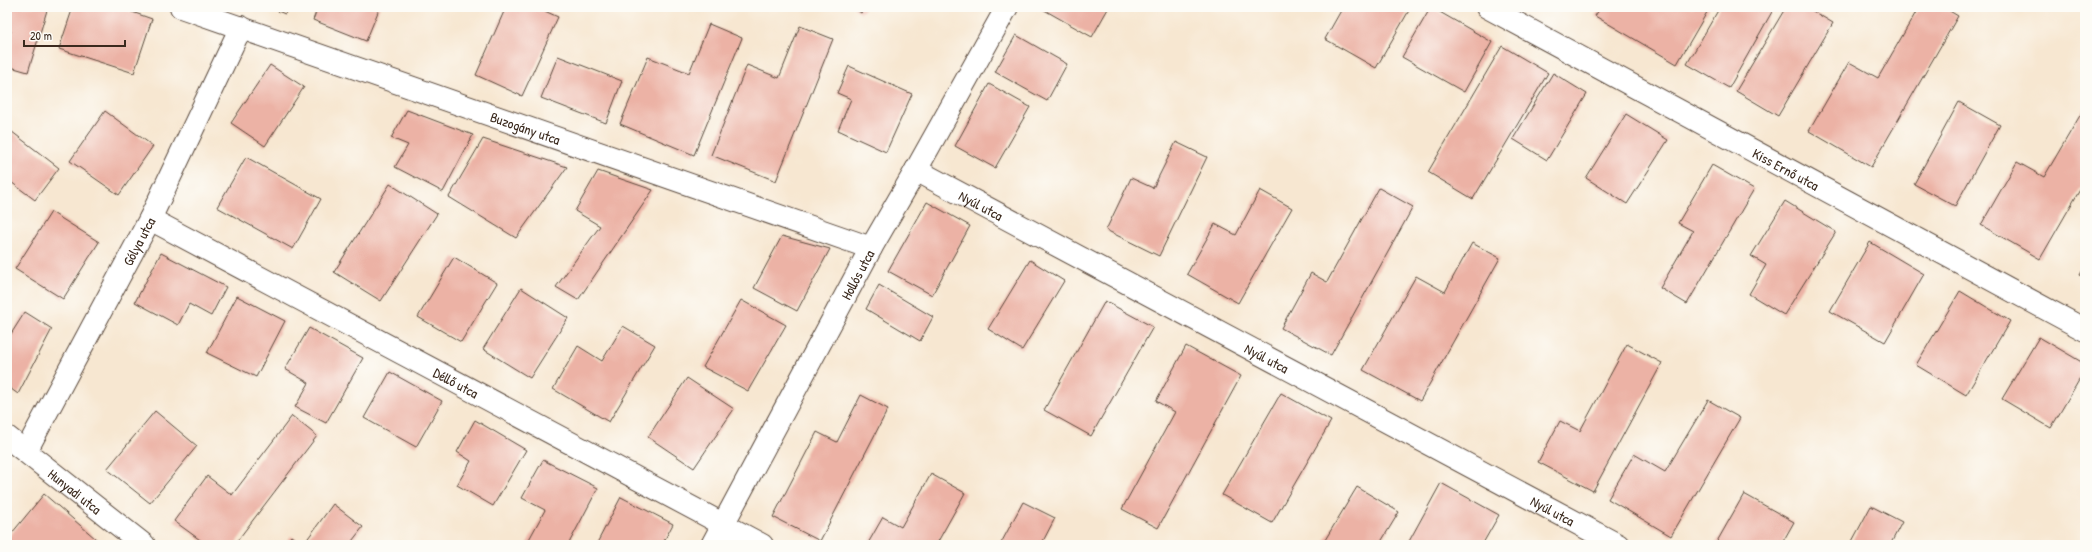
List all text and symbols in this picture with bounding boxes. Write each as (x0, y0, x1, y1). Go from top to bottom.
scale bar (24, 22, 125, 48)
text: 20 m (30, 27, 52, 44)
street label: Buzogány utca (488, 106, 564, 149)
street label: Kiss Ernő utca (1750, 143, 1823, 194)
street label: Nyúl utca (956, 185, 1007, 225)
street label: Gólya utca (118, 213, 159, 269)
street label: Hollós utca (836, 246, 878, 303)
street label: Nyúl utca (1242, 338, 1293, 377)
street label: Déllő utca (430, 362, 483, 402)
street label: Hunyadi utca (45, 464, 106, 518)
street label: Nyúl utca (1527, 491, 1579, 530)

